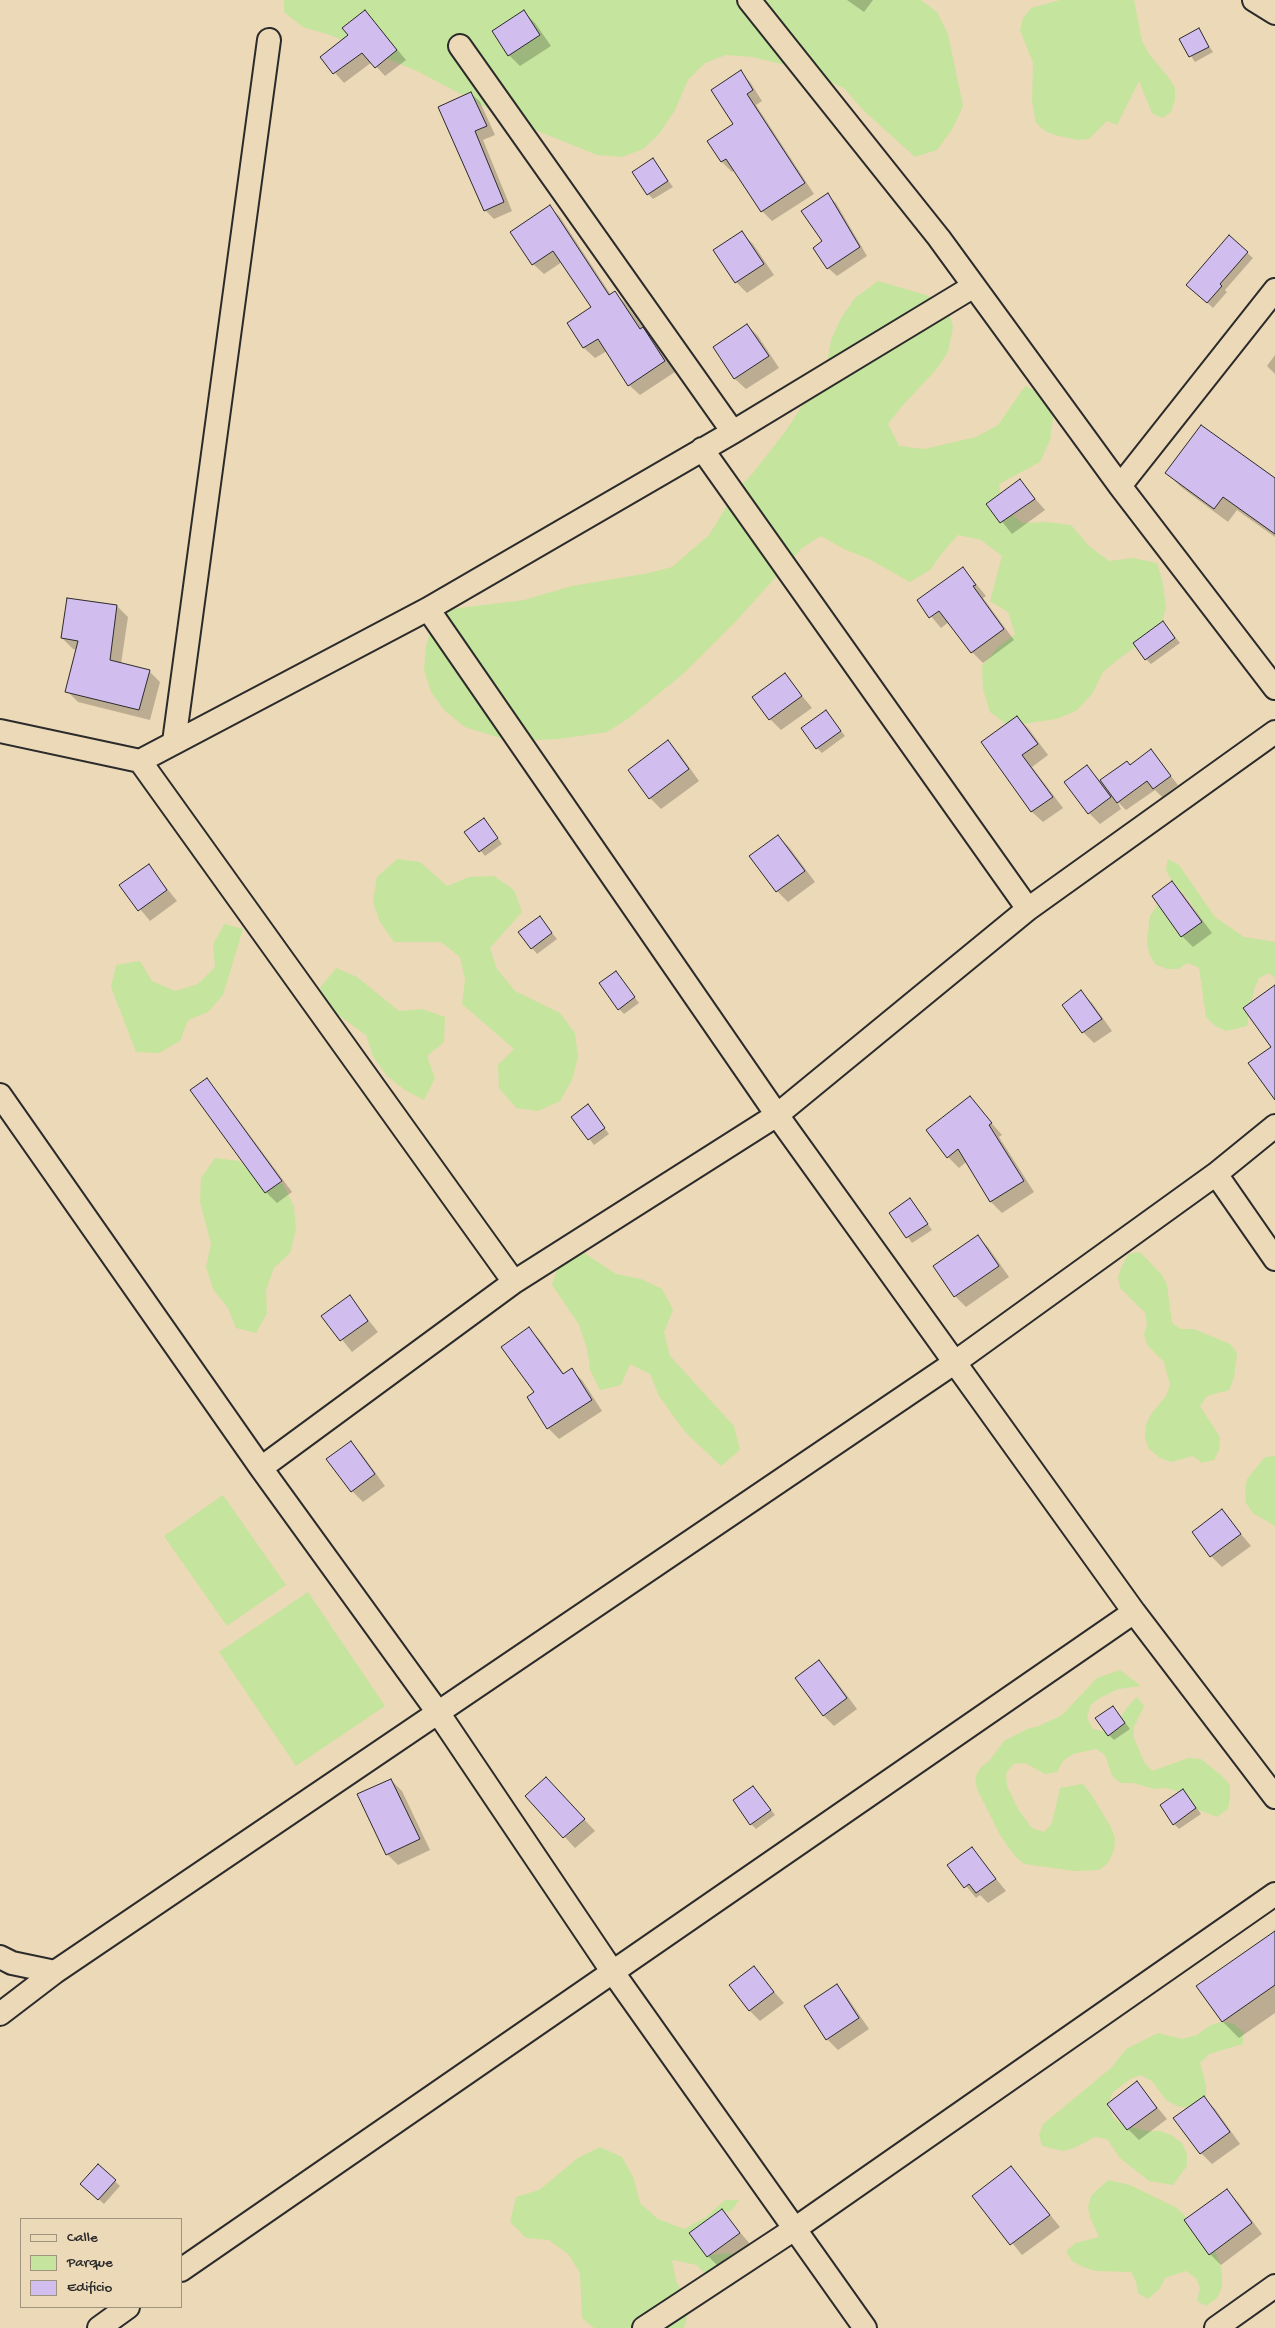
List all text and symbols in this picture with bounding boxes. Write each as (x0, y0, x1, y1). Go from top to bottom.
legend (20, 2218, 182, 2308)
text: Calle (67, 2229, 98, 2247)
text: Parque (67, 2254, 113, 2272)
text: Edificio (67, 2279, 112, 2297)

